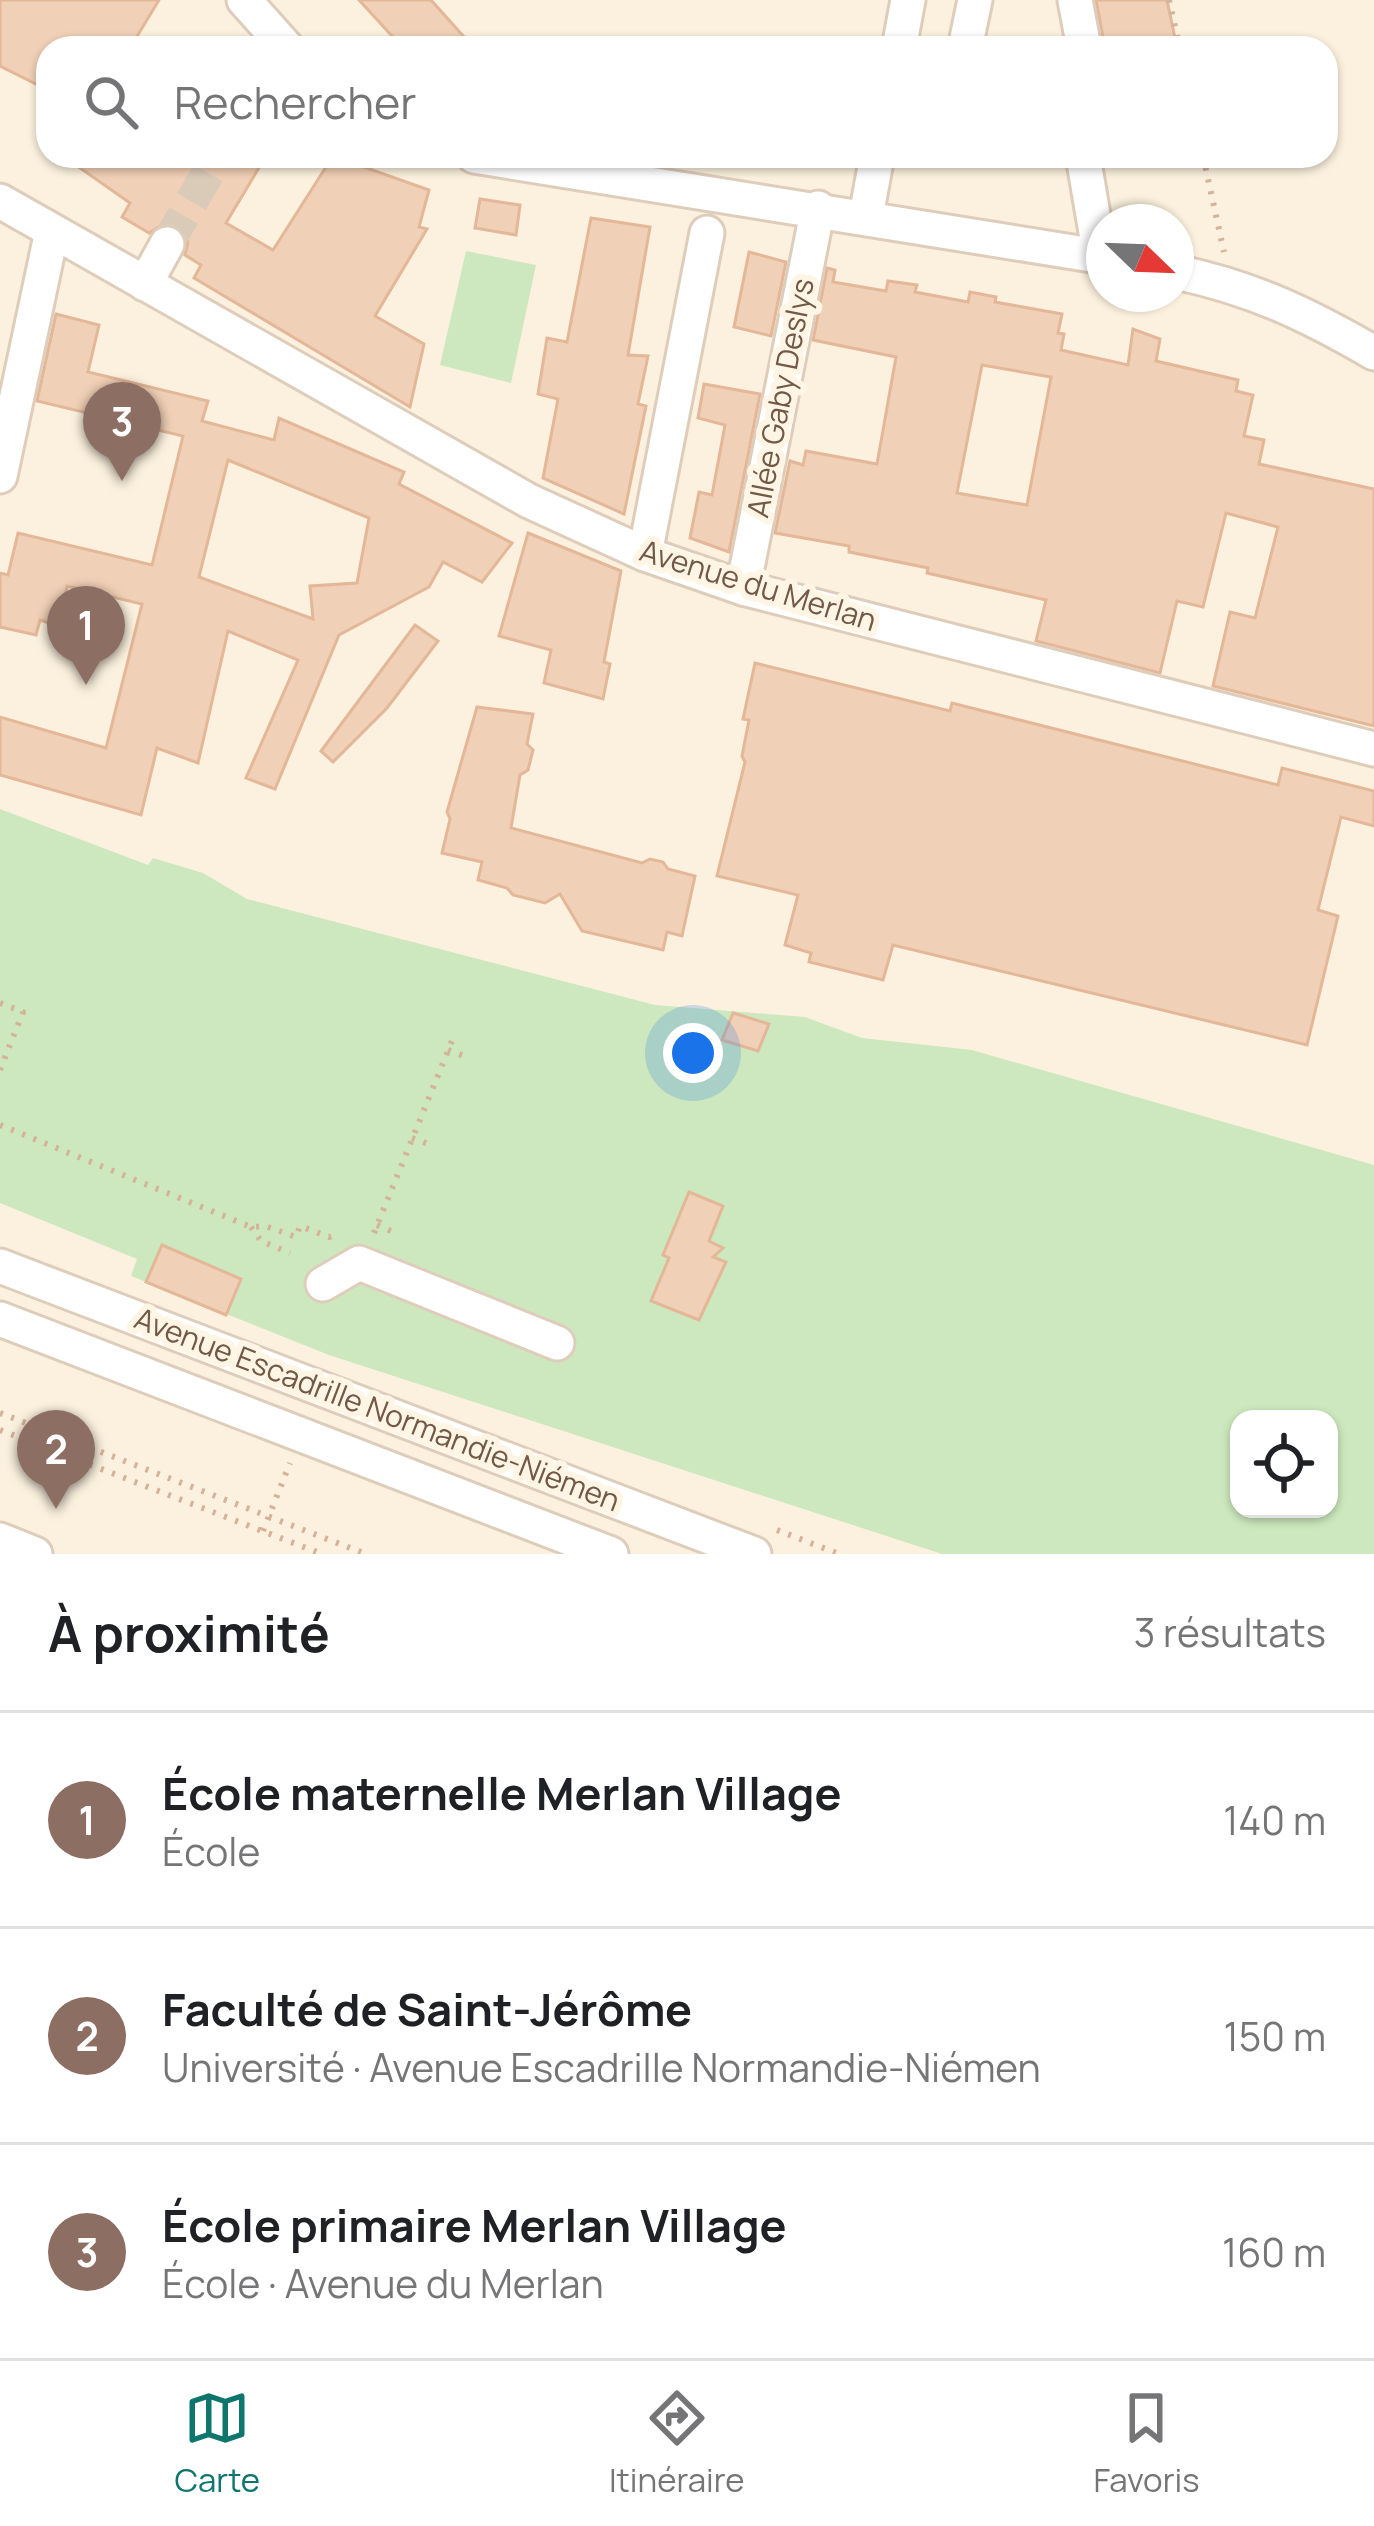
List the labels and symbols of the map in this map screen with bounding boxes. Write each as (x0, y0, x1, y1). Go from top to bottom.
north arrow (1086, 204, 1194, 312)
street label: Allée Gaby Deslys (736, 275, 823, 521)
pin: 3 (83, 382, 161, 481)
street label: Avenue du Merlan (635, 529, 882, 640)
pin: 1 (47, 586, 125, 685)
your location (663, 1023, 723, 1083)
street label: Avenue Escadrille Normandie-Niémen (129, 1297, 626, 1520)
pin: 2 (17, 1410, 95, 1509)

